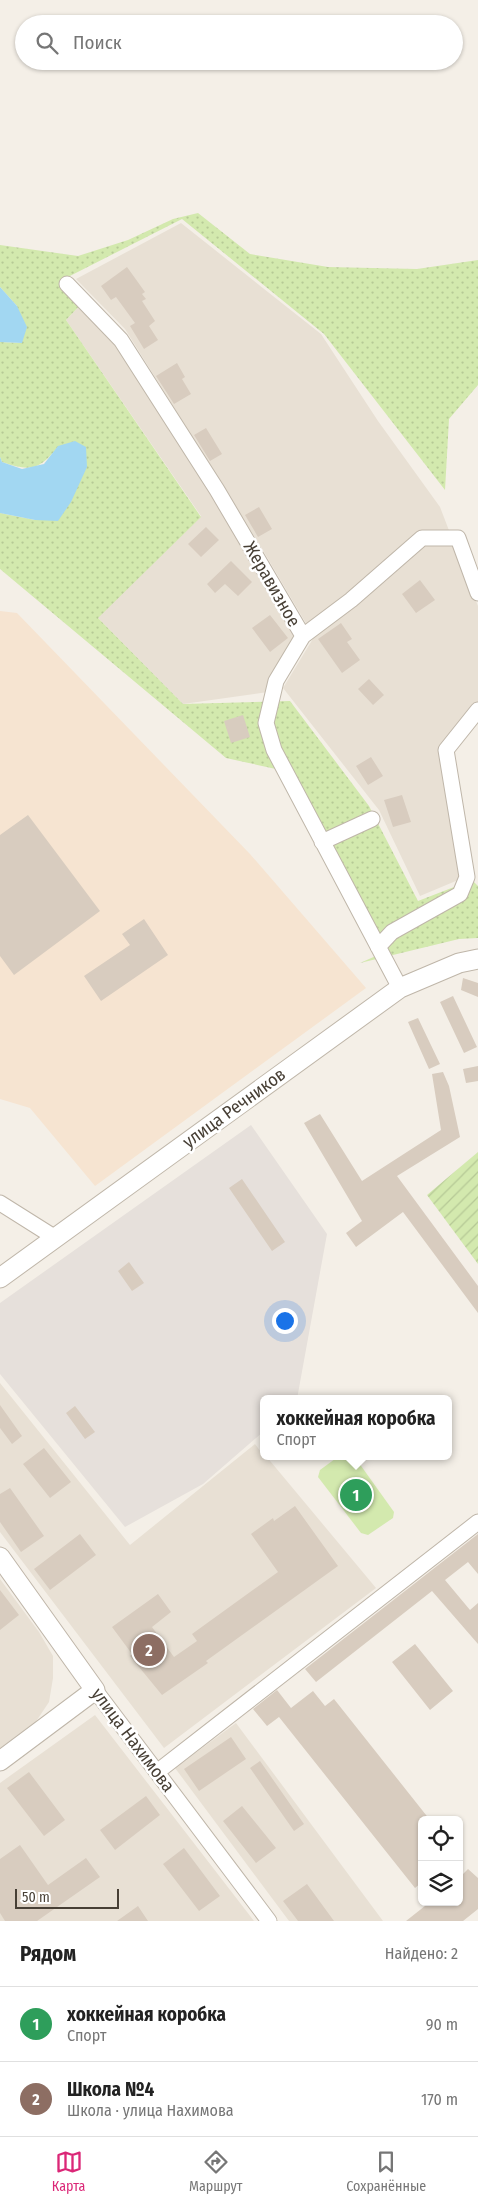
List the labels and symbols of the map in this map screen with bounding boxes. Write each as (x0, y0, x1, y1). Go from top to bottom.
street label: Жеравизное (239, 537, 305, 631)
street label: улица Речников (178, 1063, 290, 1153)
your location (272, 1308, 298, 1334)
pin: 1 (340, 1476, 372, 1514)
pin: 2 (133, 1631, 165, 1669)
street label: улица Нахимова (87, 1684, 179, 1797)
scale bar (15, 1886, 119, 1909)

